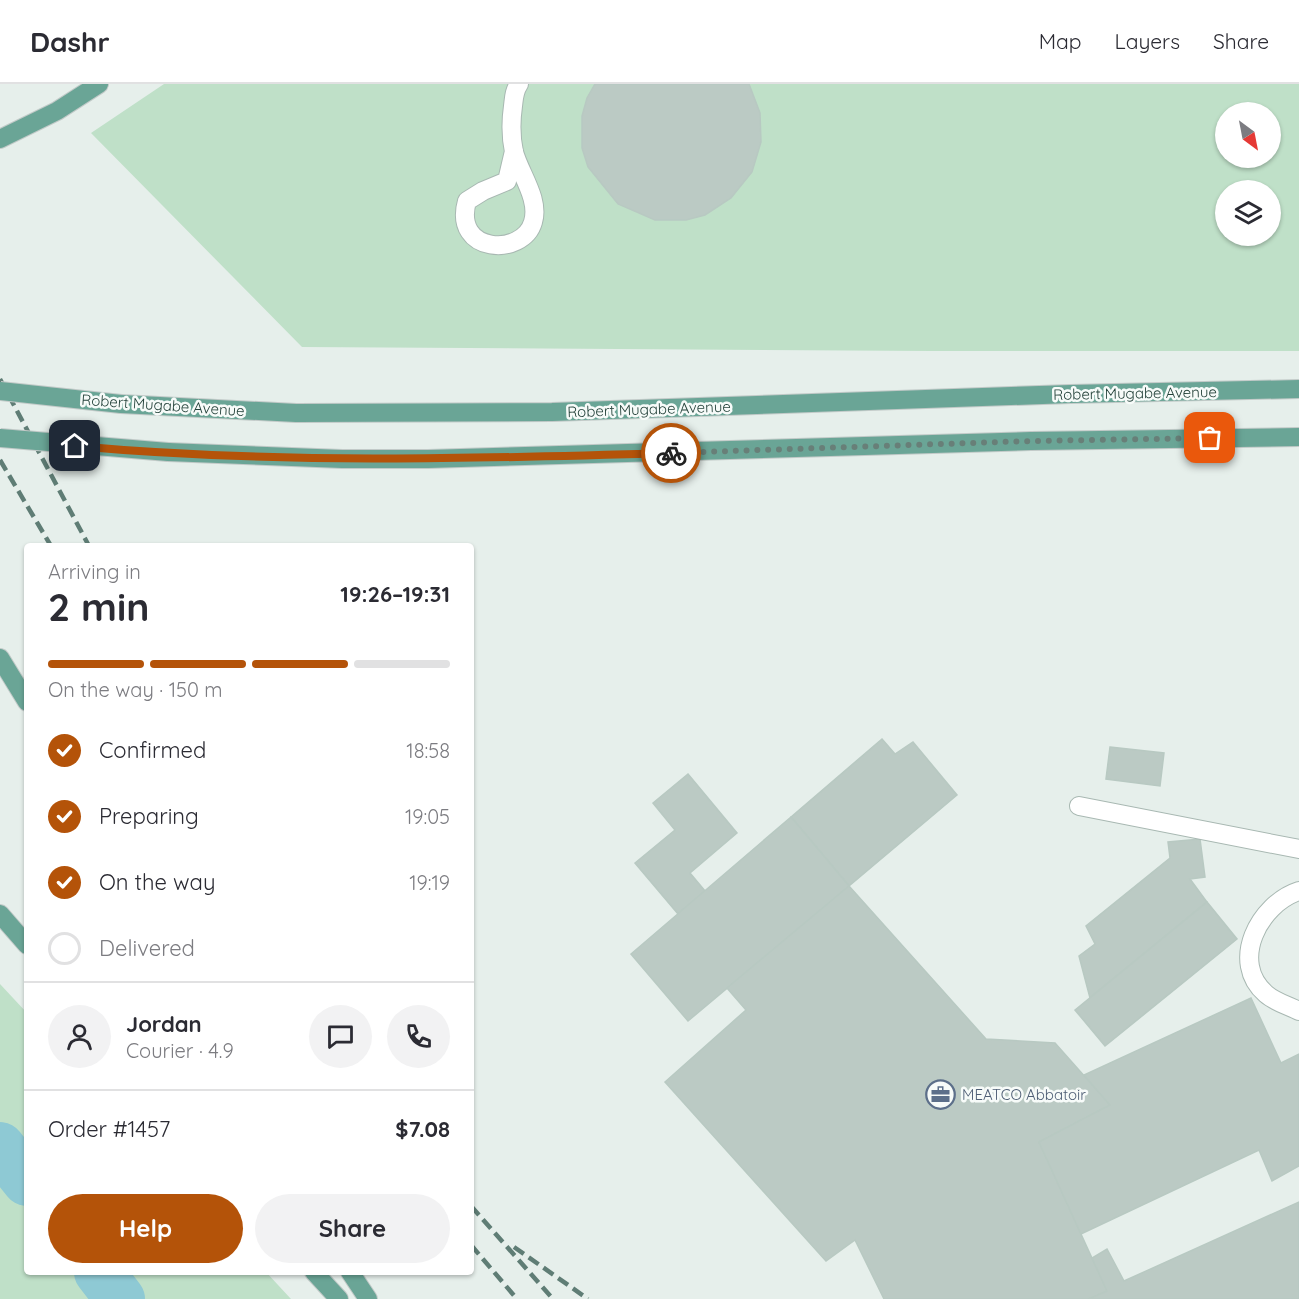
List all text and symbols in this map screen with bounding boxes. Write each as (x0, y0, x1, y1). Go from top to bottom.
text: Dashr (30, 24, 110, 59)
text: Map (1039, 28, 1082, 54)
text: Layers (1115, 28, 1180, 54)
text: Share (1213, 28, 1269, 54)
north arrow (1215, 102, 1281, 168)
map controls (1215, 102, 1281, 246)
button: layers (1215, 180, 1281, 246)
street label: Robert Mugabe Avenue (1053, 382, 1217, 404)
street label: Robert Mugabe Avenue (81, 390, 245, 420)
street label: Robert Mugabe Avenue (567, 397, 731, 421)
pin (1184, 412, 1235, 463)
pin (49, 420, 100, 471)
icon: bag (1193, 421, 1226, 454)
courier (641, 423, 701, 483)
icon: home (58, 429, 91, 462)
icon: bike (655, 437, 688, 470)
text: Arriving in (48, 559, 141, 584)
text: 19:26–19:31 (340, 580, 450, 608)
text: 2 min (48, 582, 150, 631)
text: On the way · 150 m (48, 677, 223, 702)
icon: check (48, 734, 81, 767)
text: Confirmed (99, 736, 206, 764)
text: 18:58 (406, 738, 450, 763)
icon: check (48, 800, 81, 833)
text: Preparing (99, 802, 199, 830)
text: 19:05 (405, 804, 450, 829)
icon: check (48, 866, 81, 899)
text: On the way (99, 868, 215, 896)
text: 19:19 (409, 870, 450, 895)
text: Delivered (99, 934, 195, 962)
button: person (48, 1005, 111, 1068)
button: chat (309, 1005, 372, 1068)
button: phone (387, 1005, 450, 1068)
text: Jordan (126, 1010, 202, 1038)
text: Courier · 4.9 (126, 1038, 234, 1063)
office icon: MEATCO Abbatoir (925, 1078, 957, 1110)
place label: MEATCO Abbatoir (962, 1085, 1086, 1104)
text: Order #1457 (48, 1115, 170, 1143)
text: $7.08 (395, 1115, 450, 1143)
button: Help (48, 1194, 243, 1263)
button: Share (255, 1194, 450, 1263)

